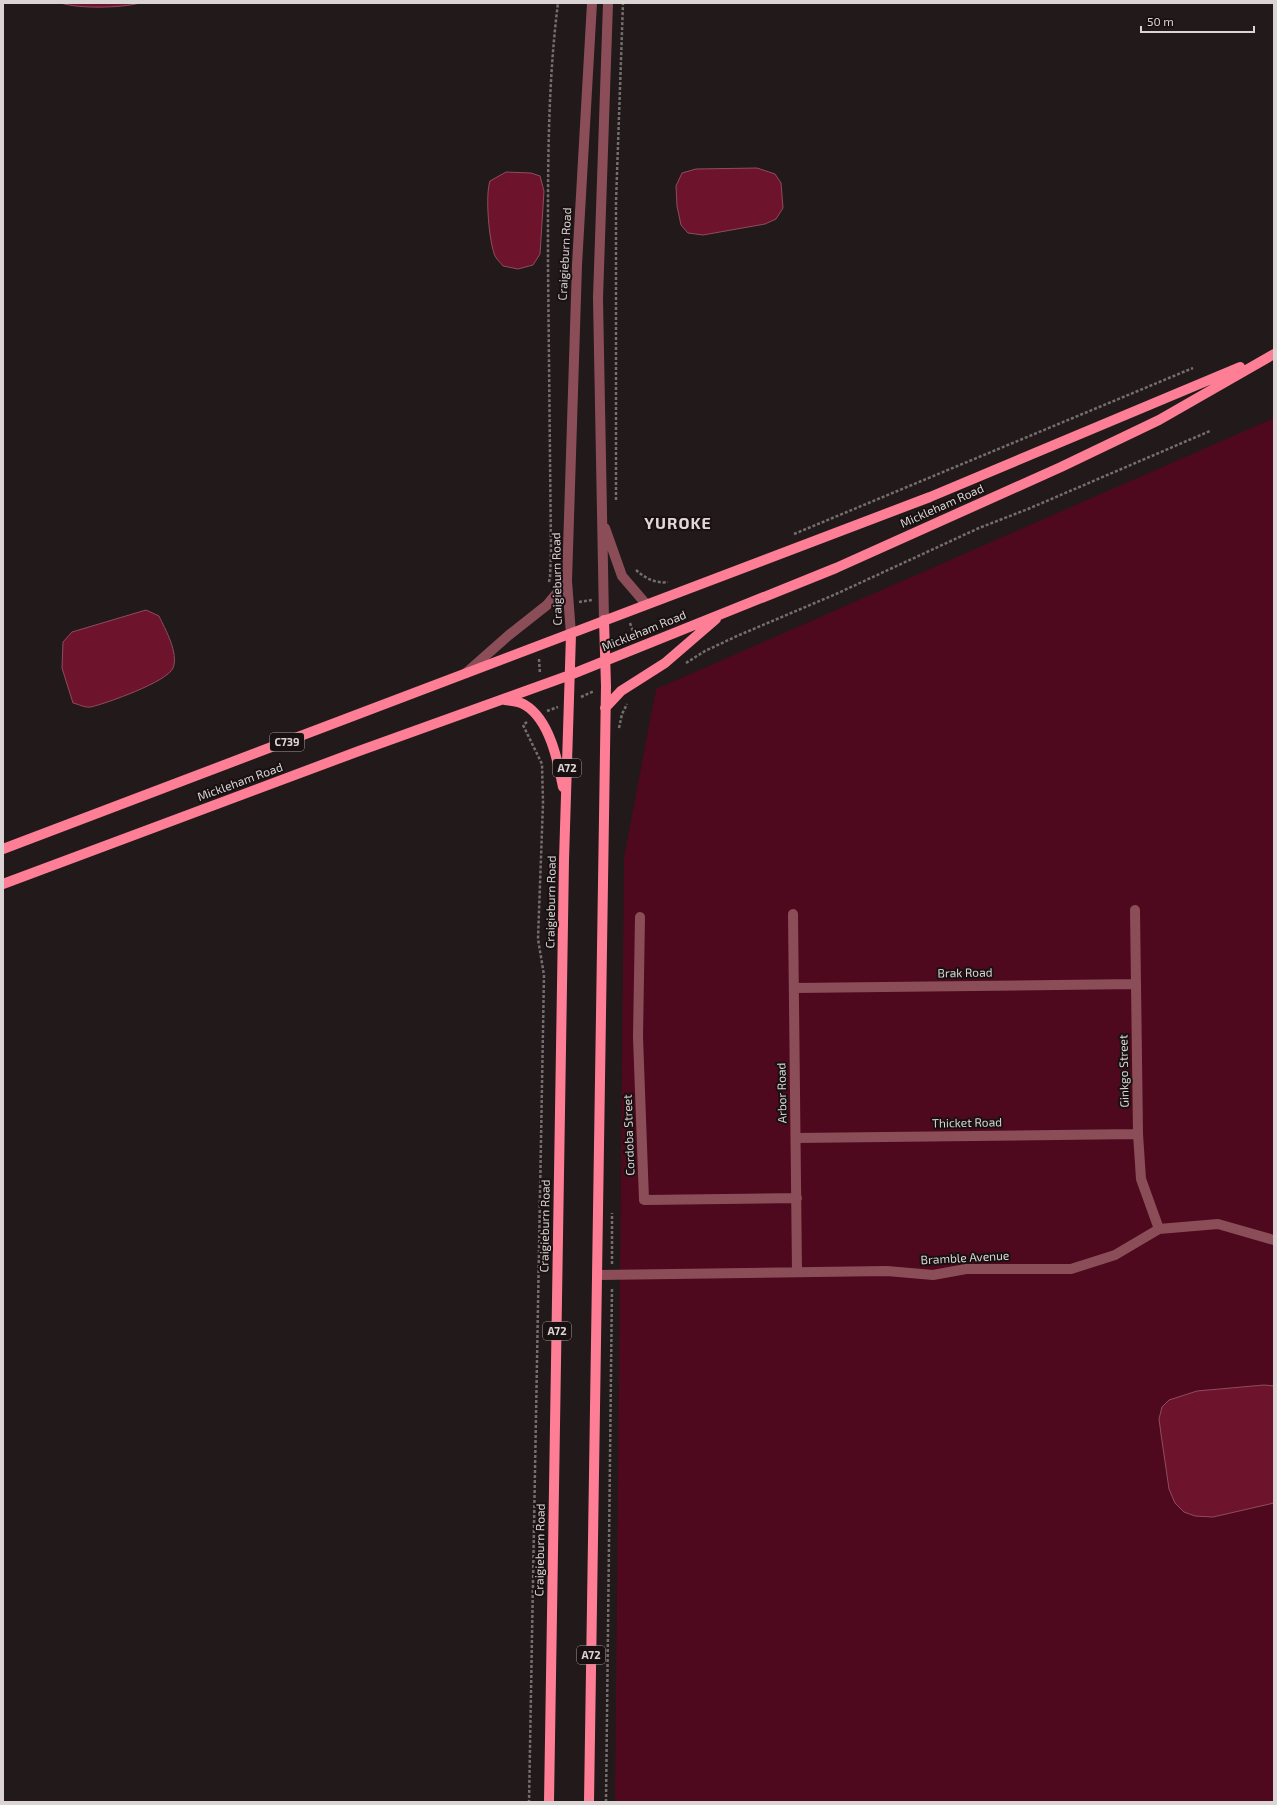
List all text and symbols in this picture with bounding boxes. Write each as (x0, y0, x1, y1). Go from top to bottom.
scale bar (1141, 8, 1254, 34)
text: 50 m (1147, 14, 1174, 28)
street label: Craigieburn Road (555, 207, 573, 301)
street label: Mickleham Road (898, 480, 985, 530)
district label: YUROKE (644, 513, 712, 532)
street label: Craigieburn Road (548, 532, 564, 626)
street label: Mickleham Road (599, 607, 688, 653)
road number: C739 (270, 733, 304, 751)
street label: Mickleham Road (195, 759, 284, 803)
road number: A72 (553, 759, 581, 777)
street label: Craigieburn Road (542, 855, 558, 949)
street label: Brak Road (937, 965, 993, 979)
street label: Ginkgo Street (1115, 1034, 1131, 1108)
street label: Arbor Road (773, 1062, 789, 1124)
street label: Cordoba Street (620, 1094, 636, 1176)
street label: Thicket Road (932, 1114, 1002, 1130)
street label: Craigieburn Road (536, 1179, 552, 1273)
street label: Bramble Avenue (920, 1248, 1010, 1266)
road number: A72 (543, 1322, 571, 1340)
street label: Craigieburn Road (531, 1503, 547, 1597)
road number: A72 (577, 1646, 605, 1664)

